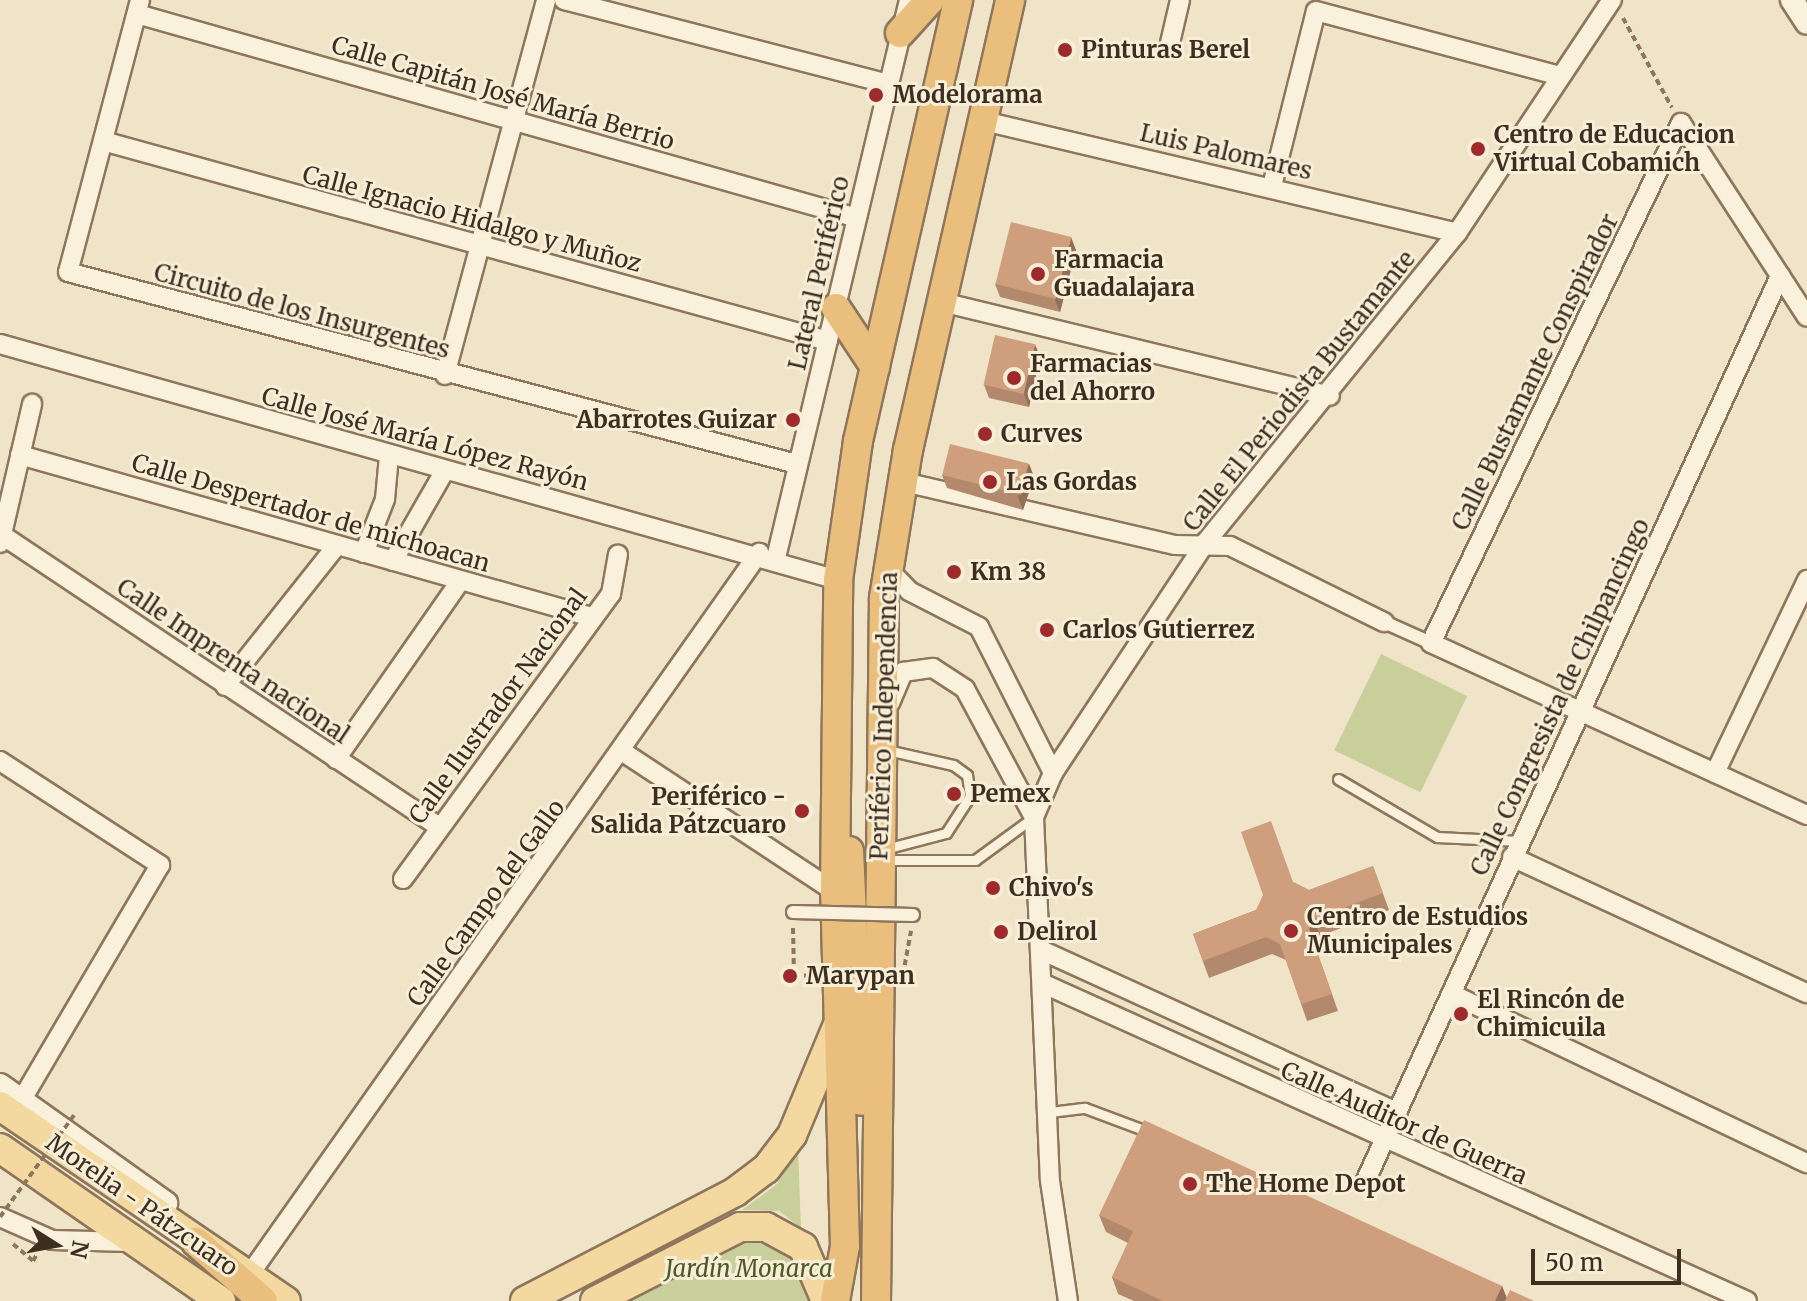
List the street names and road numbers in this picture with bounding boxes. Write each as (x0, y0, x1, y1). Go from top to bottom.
street label: Calle Capitán José María Berrio (328, 30, 678, 156)
street label: Luis Palomares (1137, 118, 1315, 186)
street label: Calle Ignacio Hidalgo y Muñoz (299, 160, 645, 278)
street label: Lateral Periférico (783, 173, 855, 373)
street label: Calle Bustamante Conspirador (1446, 209, 1624, 535)
street label: Calle El Periodista Bustamante (1177, 245, 1421, 537)
street label: Circuito de los Insurgentes (151, 258, 453, 364)
street label: Calle José María López Rayón (259, 382, 591, 496)
street label: Calle Despertador de michoacan (129, 448, 493, 578)
street label: Calle Congresista de Chilpancingo (1464, 514, 1656, 880)
street label: Periférico Independencia (865, 571, 903, 861)
street label: Calle Imprenta nacional (111, 572, 355, 750)
street label: Calle Ilustrador Nacional (403, 583, 593, 829)
street label: Calle Campo del Gallo (401, 794, 571, 1012)
street label: Calle Auditor de Guerra (1276, 1056, 1532, 1190)
street label: Morelia - Pátzcuaro (40, 1128, 244, 1282)

